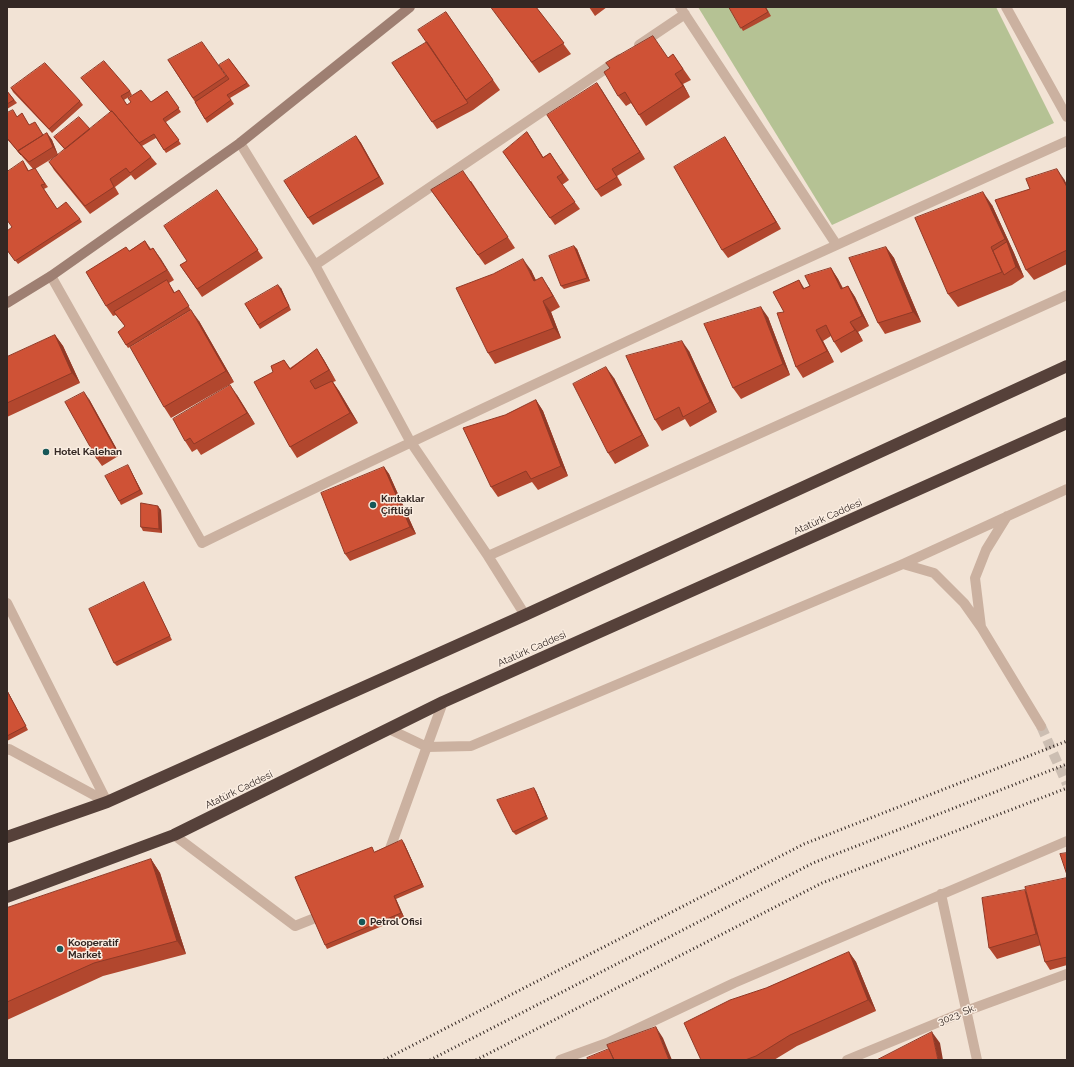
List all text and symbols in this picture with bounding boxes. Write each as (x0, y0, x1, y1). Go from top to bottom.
place label: Hotel Kalehan (54, 446, 122, 458)
marker: Hotel Kalehan (41, 447, 51, 457)
place label: Kırıtaklar Çiftliği (381, 493, 425, 516)
street label: Atatürk Caddesi (792, 497, 864, 537)
marker: Kırıtaklar Çiftliği (368, 500, 378, 510)
street label: Atatürk Caddesi (496, 629, 568, 669)
street label: Atatürk Caddesi (203, 768, 275, 812)
place label: Petrol Ofisi (370, 916, 422, 928)
marker: Petrol Ofisi (357, 917, 367, 927)
place label: Kooperatif Market (68, 937, 118, 960)
marker: Kooperatif Market (55, 944, 65, 954)
street label: 3023. Sk. (936, 1002, 978, 1028)

